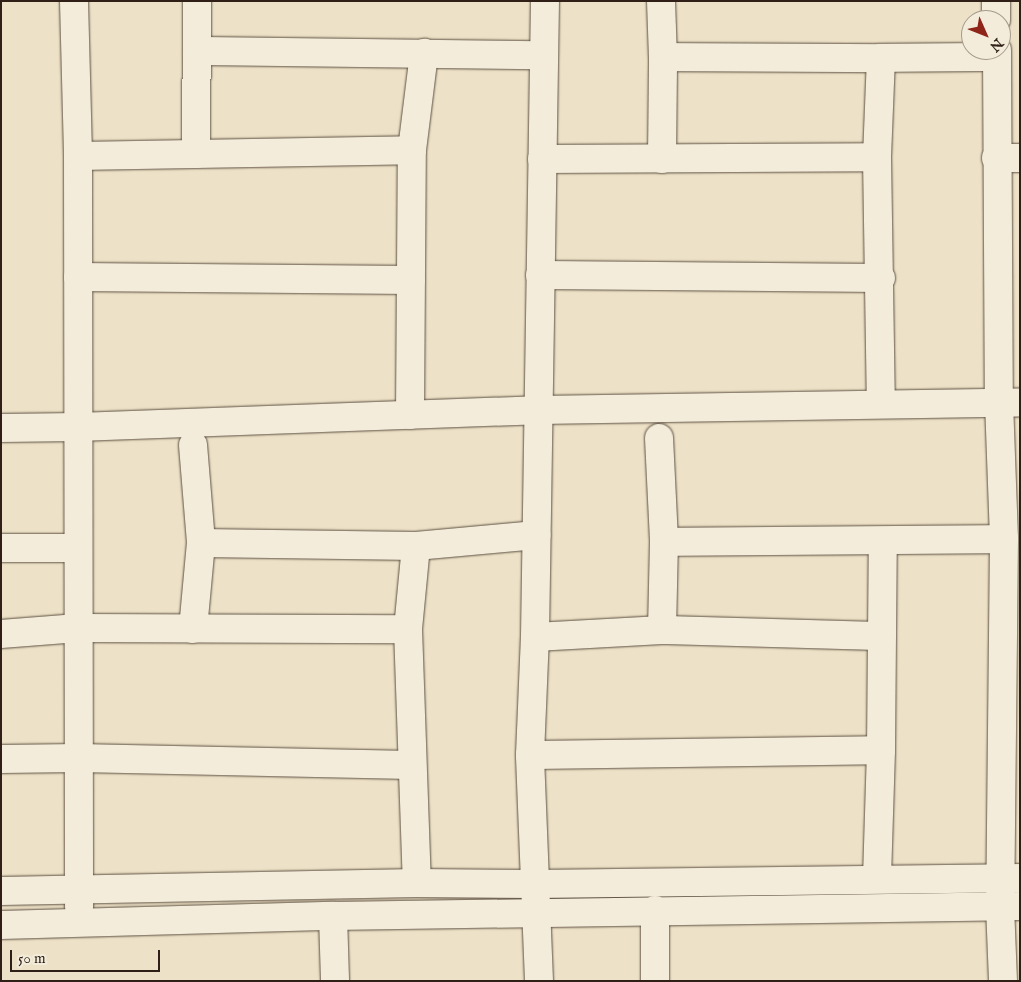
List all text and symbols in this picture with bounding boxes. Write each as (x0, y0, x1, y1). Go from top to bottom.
north arrow (961, 10, 1011, 60)
text: N (985, 34, 1007, 55)
scale bar (12, 940, 162, 972)
text: 50 m (18, 949, 46, 968)

